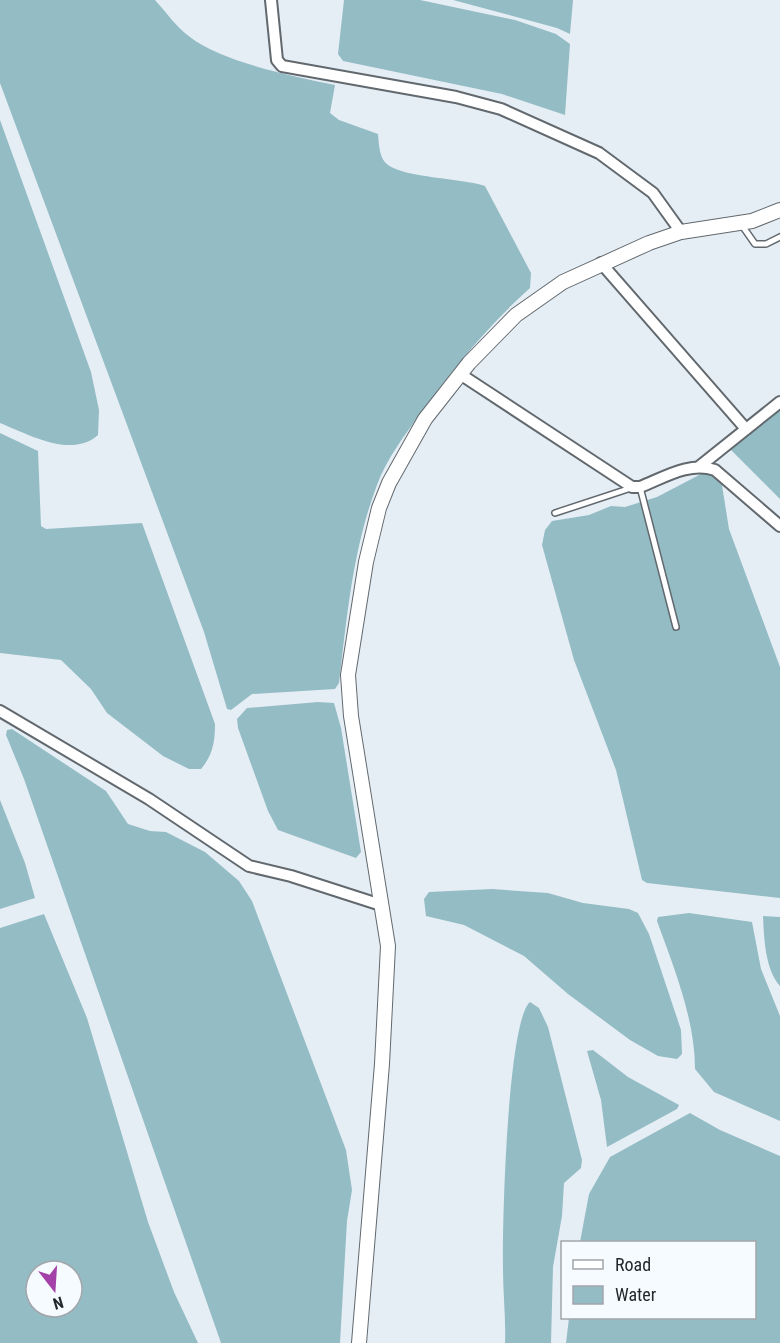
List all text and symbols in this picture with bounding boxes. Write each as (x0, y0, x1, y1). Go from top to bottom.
legend (561, 1241, 756, 1319)
text: Road (615, 1254, 651, 1275)
north arrow (24, 1259, 84, 1319)
text: Water (615, 1284, 657, 1305)
text: N (51, 1292, 66, 1313)

